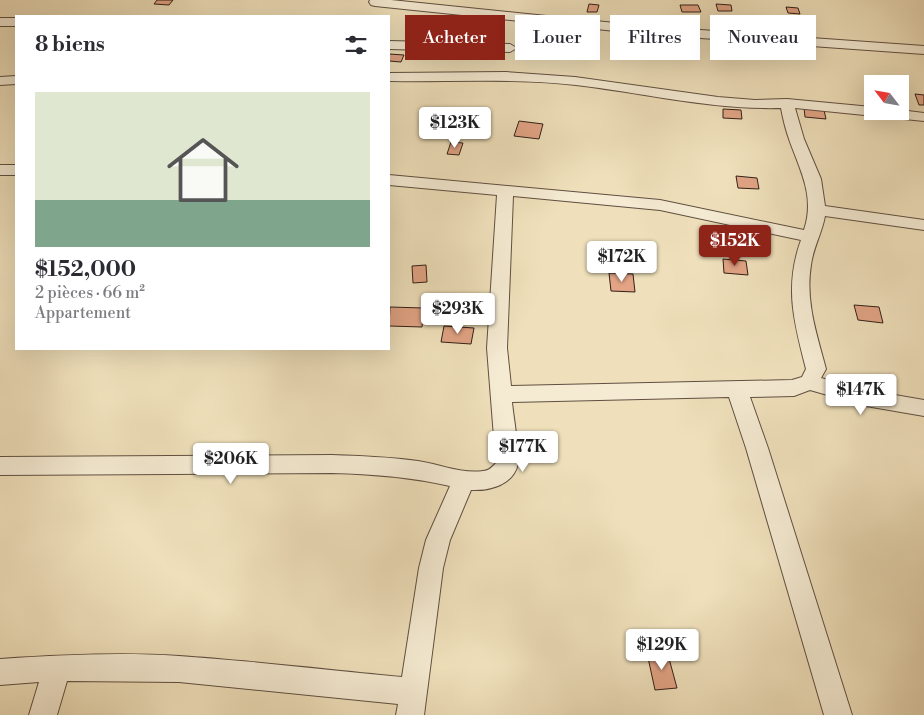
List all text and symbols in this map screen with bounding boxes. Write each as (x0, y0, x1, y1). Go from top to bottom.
chip: Acheter (405, 15, 505, 60)
chip: Louer (515, 15, 600, 60)
chip: Filtres (610, 15, 700, 60)
chip: Nouveau (710, 15, 816, 60)
icon: filters (342, 31, 370, 59)
text: 8 biens (35, 32, 105, 58)
north arrow (864, 75, 909, 120)
map controls (864, 75, 909, 120)
pin: $123K (420, 106, 490, 149)
text: $123K (430, 113, 480, 133)
icon: home (158, 125, 248, 215)
pin: $152K (700, 224, 770, 267)
text: $152K (710, 231, 760, 251)
pin: $172K (587, 240, 657, 283)
text: $172K (598, 247, 646, 267)
text: $152,000 (35, 257, 136, 283)
text: 2 pièces · 66 m² (35, 283, 145, 303)
pin: $293K (423, 292, 493, 335)
text: $293K (432, 299, 484, 319)
text: Appartement (35, 303, 131, 323)
pin: $147K (826, 374, 896, 416)
text: $147K (837, 380, 885, 400)
pin: $177K (488, 430, 558, 473)
text: $177K (499, 437, 547, 457)
pin: $206K (196, 442, 266, 485)
text: $206K (204, 449, 258, 469)
pin: $129K (627, 628, 697, 671)
text: $129K (637, 635, 687, 655)

